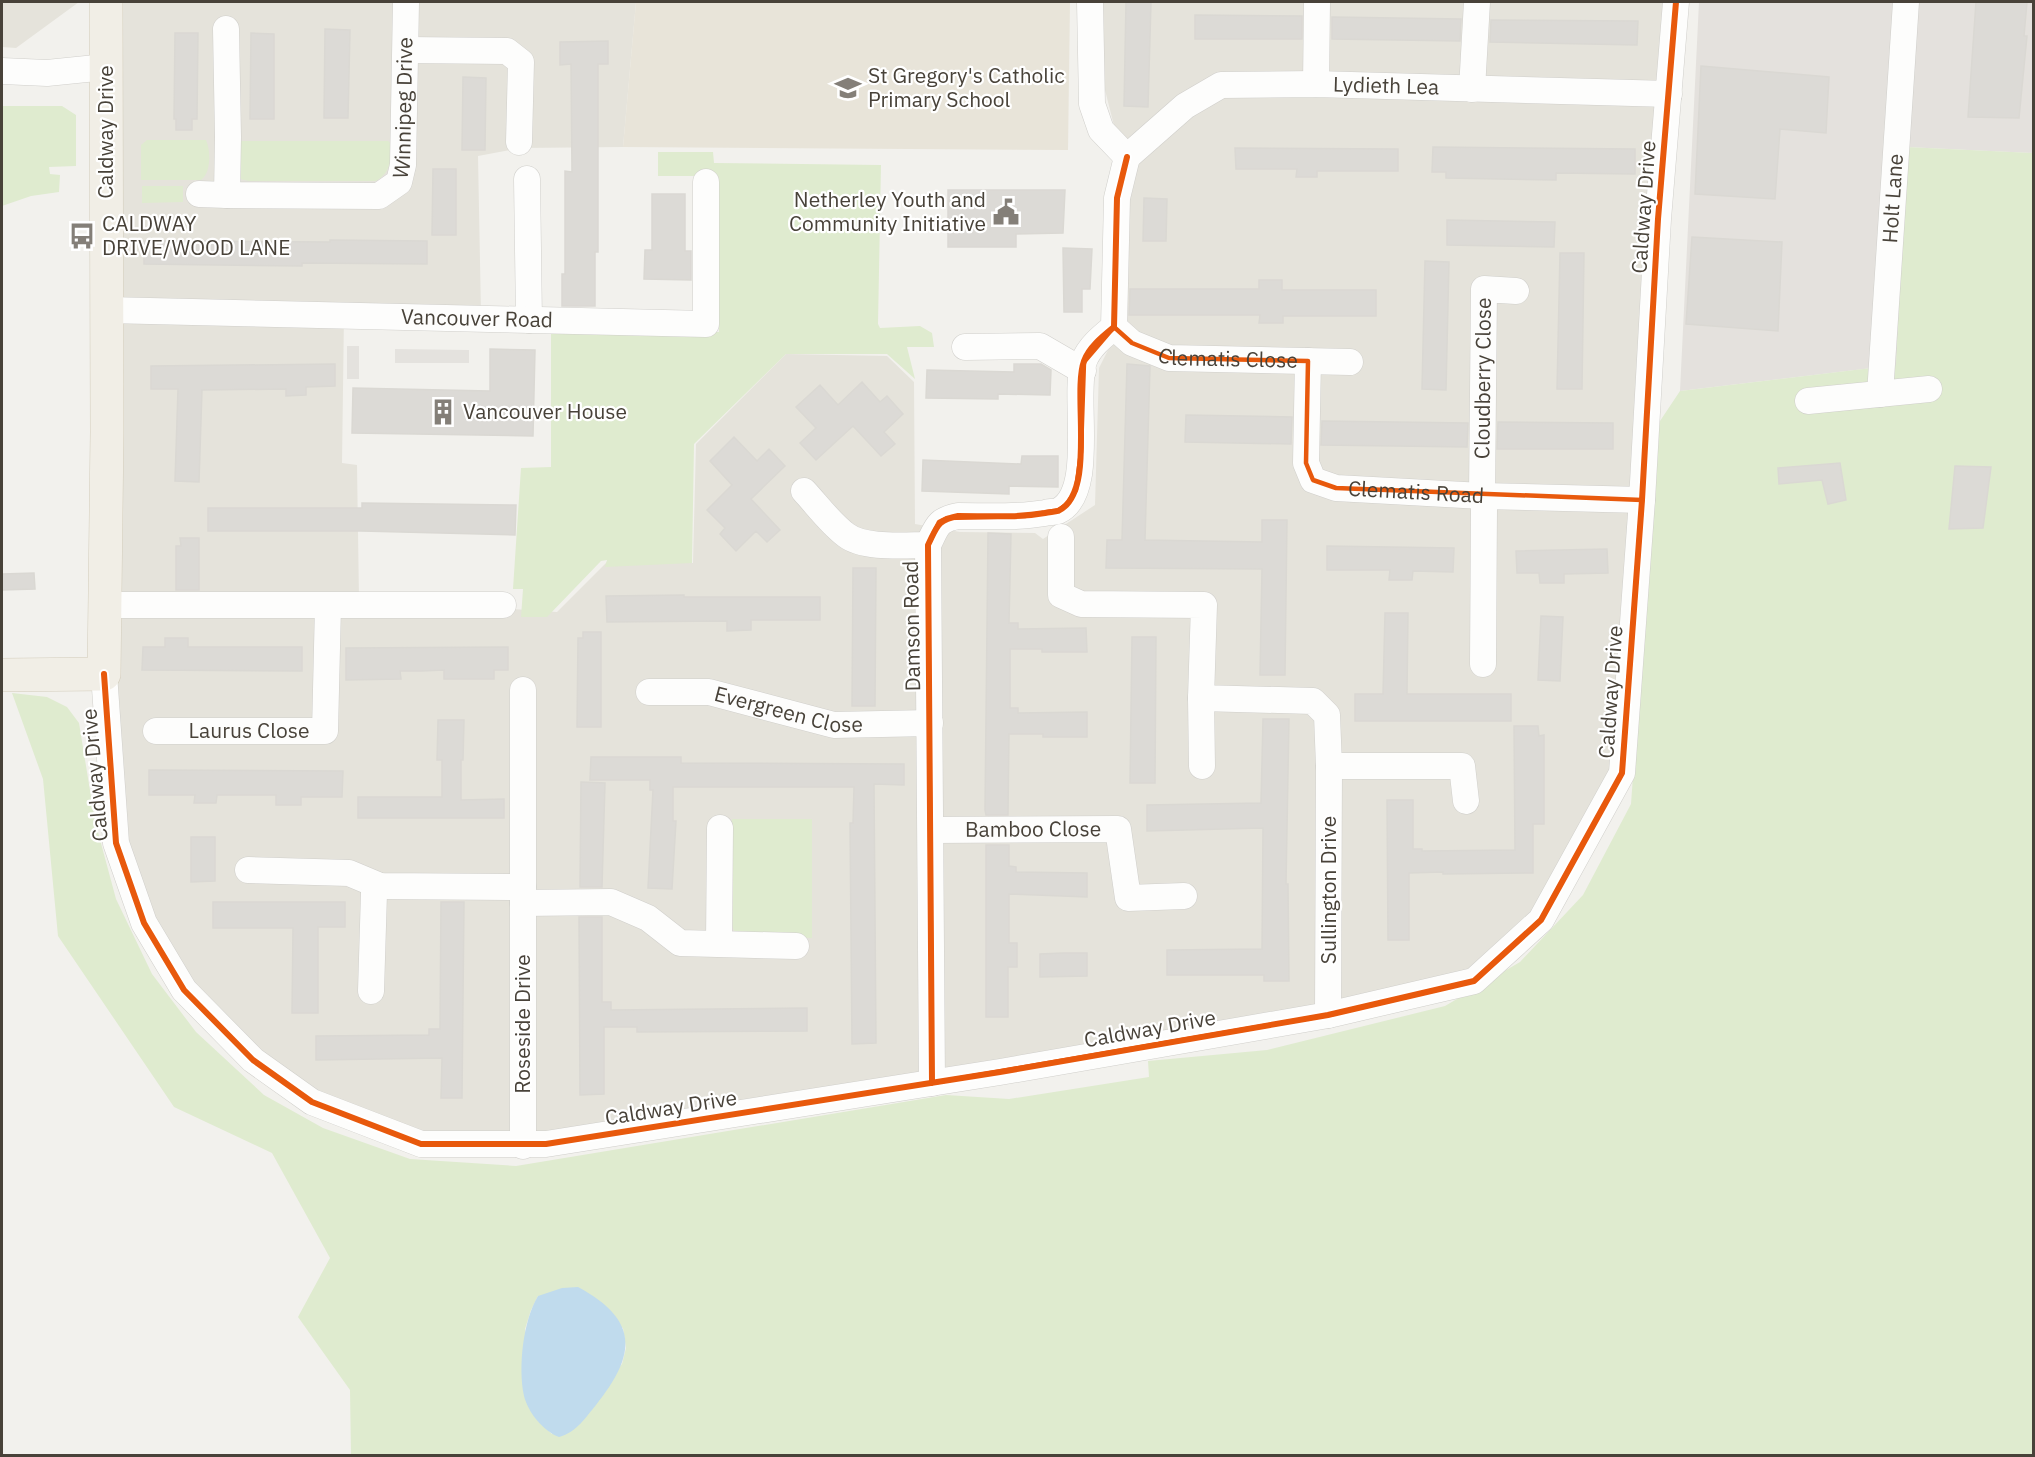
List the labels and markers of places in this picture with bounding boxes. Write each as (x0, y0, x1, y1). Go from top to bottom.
place label: St Gregory's Catholic Primary School (868, 61, 1065, 113)
school or university icon: St Gregory's Catholic Primary School (833, 73, 863, 103)
place label: Netherley Youth and Community Initiative (789, 185, 986, 237)
public building icon: Netherley Youth and Community Initiative (991, 197, 1021, 227)
place label: CALDWAY DRIVE/WOOD LANE (102, 209, 290, 261)
bus stop icon: CALDWAY DRIVE/WOOD LANE (67, 221, 97, 251)
building icon: Vancouver House (428, 397, 458, 427)
place label: Vancouver House (463, 397, 627, 425)

